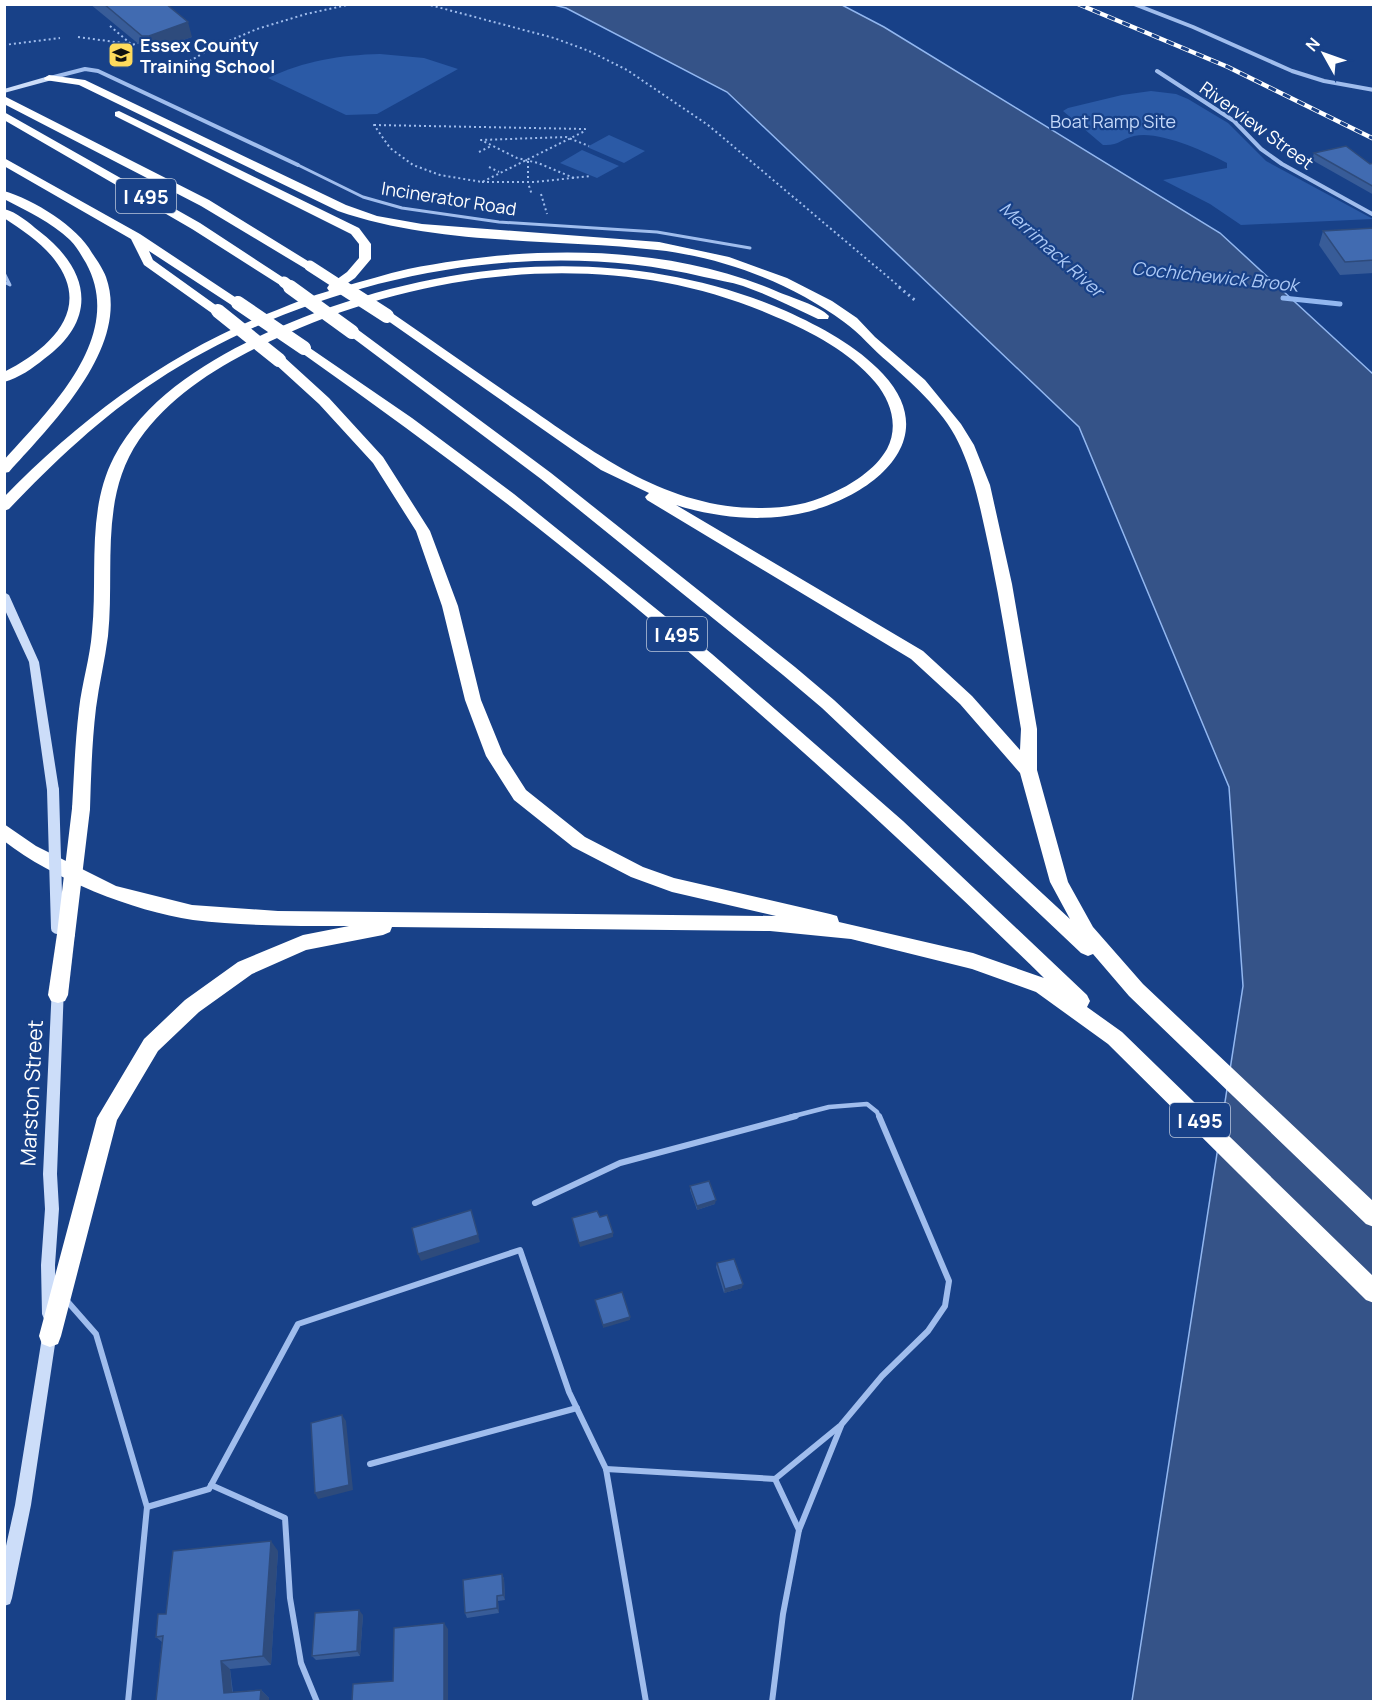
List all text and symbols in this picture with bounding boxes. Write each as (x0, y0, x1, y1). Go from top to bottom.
north arrow (1294, 24, 1354, 84)
place label: Essex County Training School (140, 33, 275, 78)
text: N (1300, 33, 1325, 56)
school or university icon: Essex County Training School (106, 40, 136, 70)
street label: Riverview Street (1195, 76, 1319, 174)
park label: Boat Ramp Site (1050, 109, 1176, 133)
street label: Incinerator Road (380, 175, 518, 221)
road number: I 495 (116, 179, 176, 213)
water label: Merrimack River (995, 196, 1111, 304)
water label: Cochichewick Brook (1131, 255, 1302, 297)
road number: I 495 (647, 617, 707, 651)
street label: Marston Street (13, 1019, 49, 1167)
road number: I 495 (1170, 1103, 1230, 1137)

